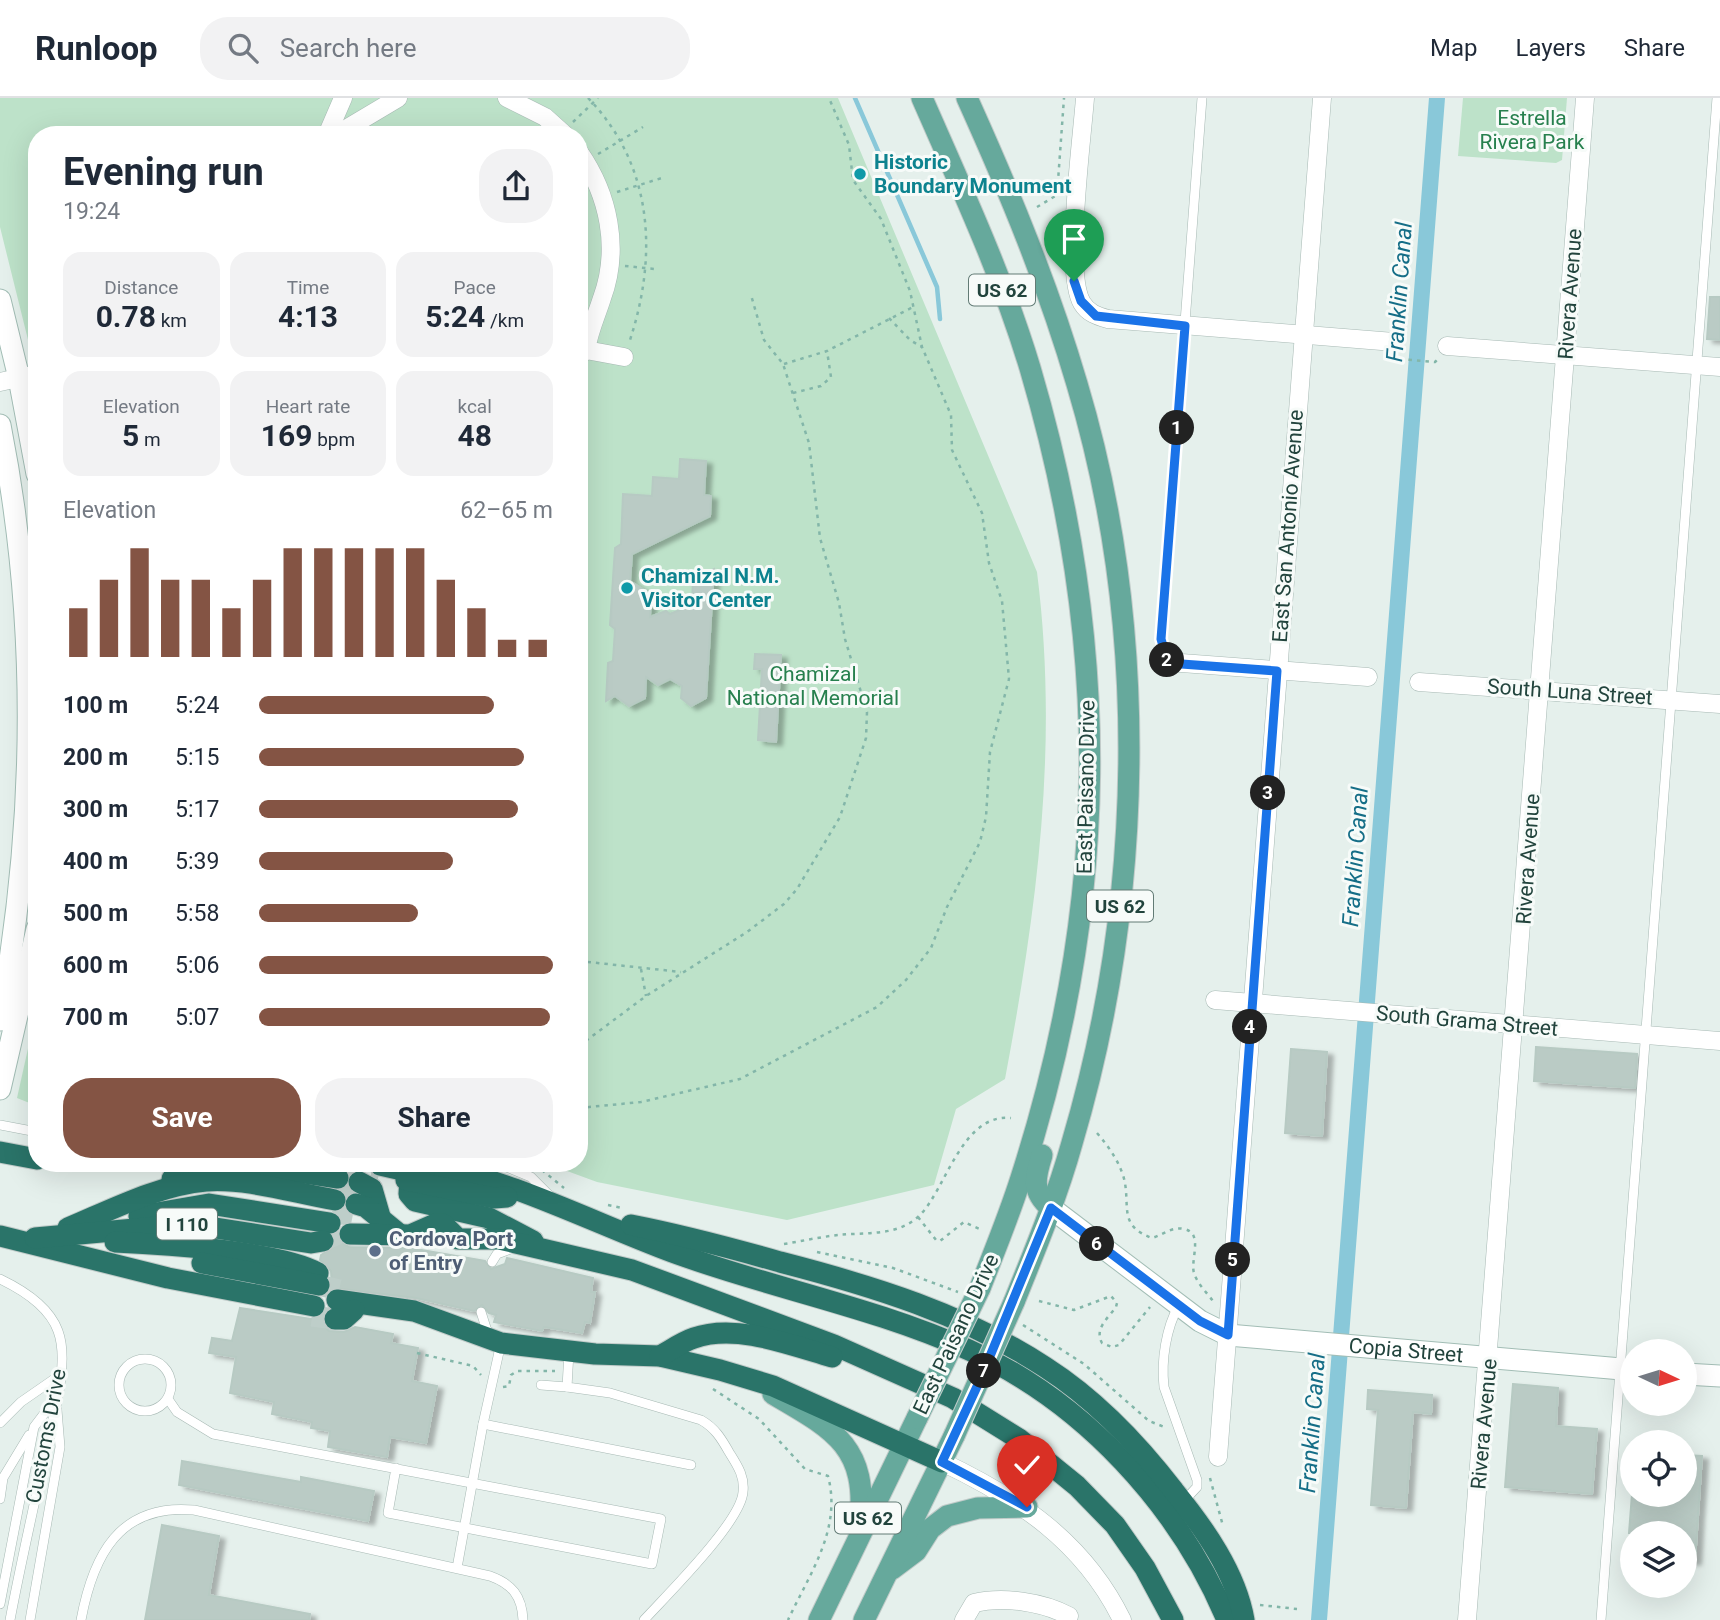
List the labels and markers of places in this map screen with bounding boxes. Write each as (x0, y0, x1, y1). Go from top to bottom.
place label: Historic Boundary Monument (874, 150, 1072, 198)
marker: Historic Boundary Monument (852, 166, 868, 182)
pin (1044, 209, 1104, 281)
pin: 1 (1160, 410, 1194, 446)
place label: Chamizal N.M. Visitor Center (641, 564, 780, 612)
marker: Chamizal N.M. Visitor Center (619, 580, 635, 596)
pin: 2 (1150, 642, 1184, 678)
pin: 3 (1250, 776, 1286, 810)
pin: 4 (1232, 1010, 1268, 1044)
pin: 6 (1080, 1226, 1114, 1262)
place label: Cordova Port of Entry (389, 1227, 513, 1275)
pin: 5 (1216, 1242, 1250, 1278)
marker: Cordova Port of Entry (367, 1243, 383, 1259)
pin: 7 (967, 1354, 1002, 1388)
pin (997, 1435, 1057, 1507)

